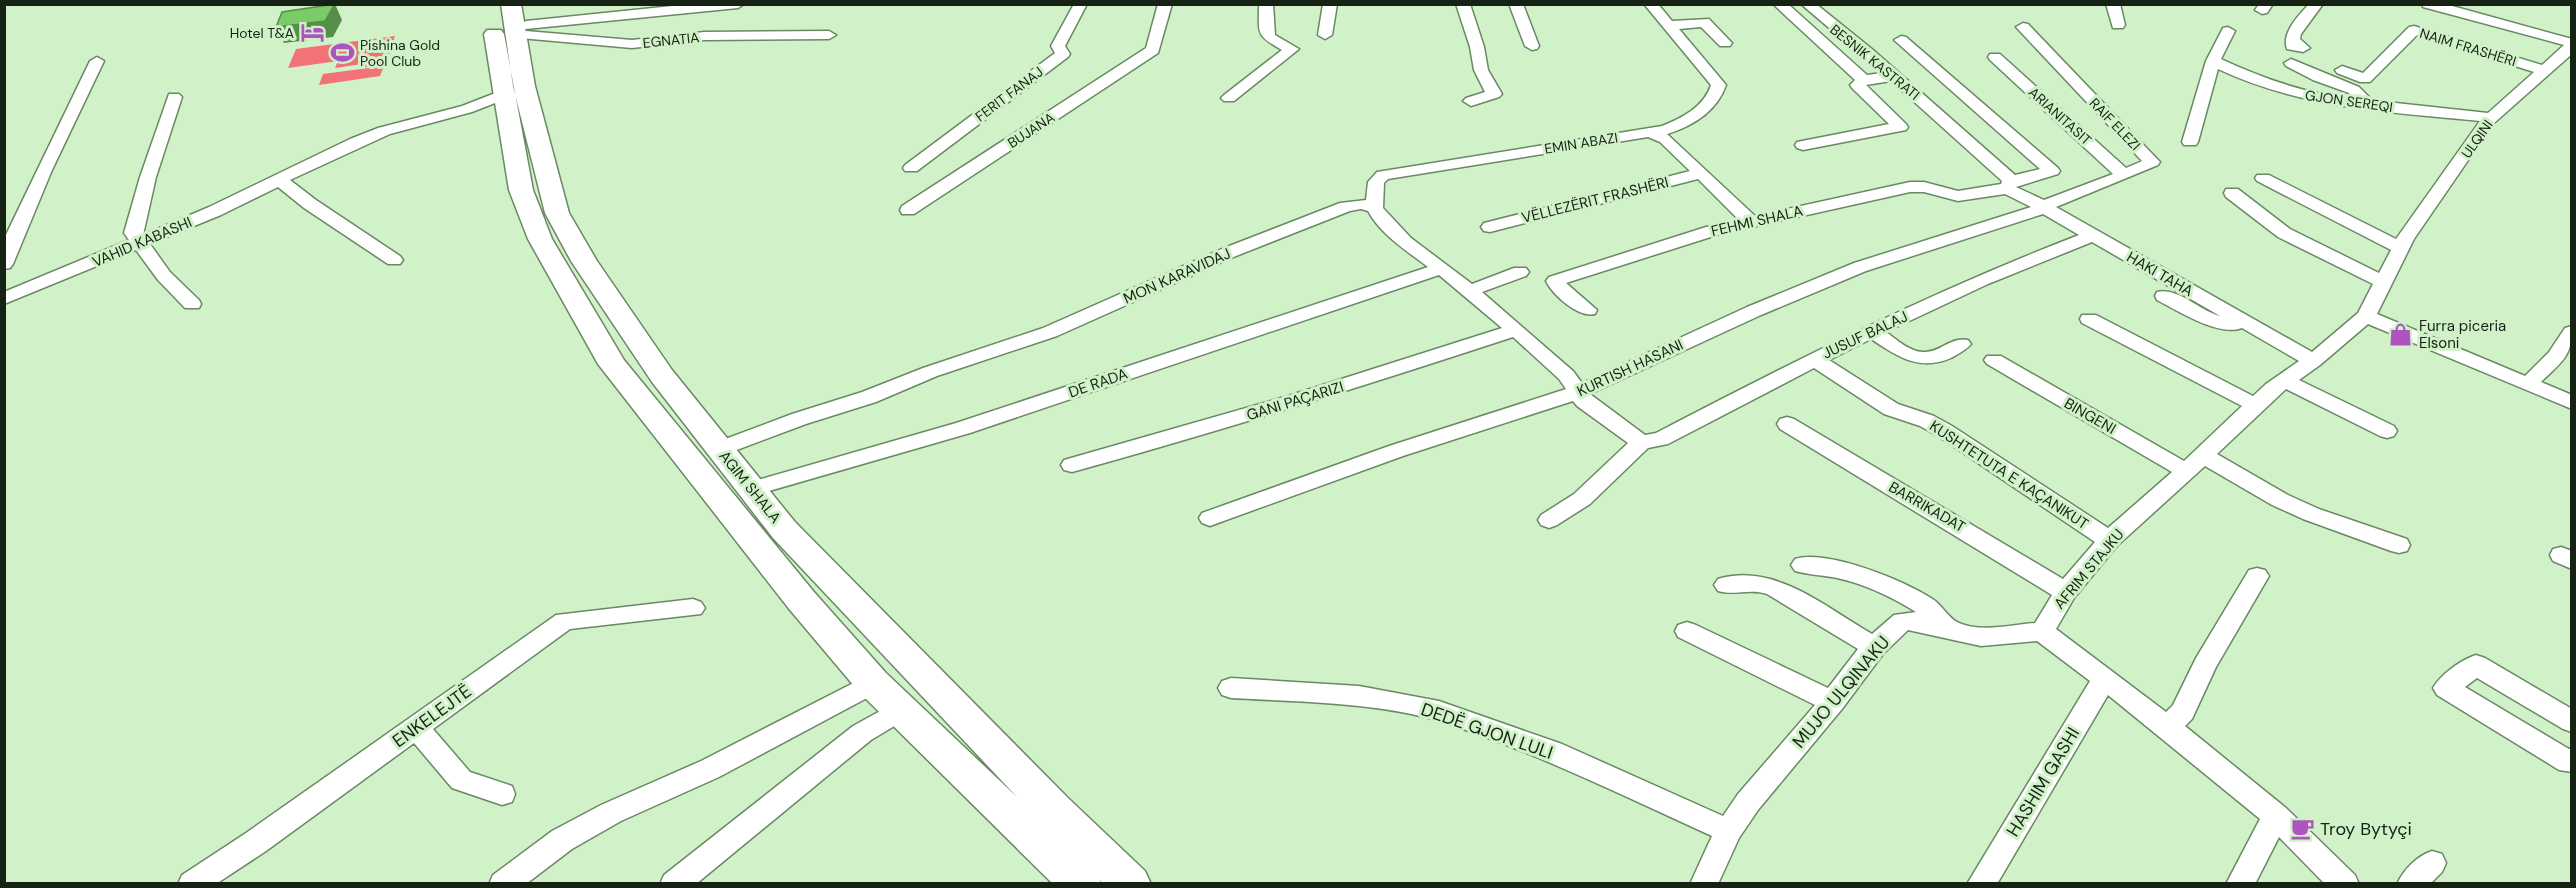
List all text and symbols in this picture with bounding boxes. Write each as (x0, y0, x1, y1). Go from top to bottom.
hotel icon: Hotel T&A (299, 20, 325, 46)
street label: BESNIK KASTRATI (1827, 20, 1923, 104)
place label: Hotel T&A (230, 24, 294, 42)
street label: NAIM FRASHËRI (2418, 24, 2518, 70)
street label: EGNATIA (642, 28, 700, 52)
place label: Pishina Gold Pool Club (360, 36, 440, 70)
sports icon: Pishina Gold Pool Club (329, 40, 355, 66)
street label: FERIT FANAJ (971, 63, 1047, 125)
street label: ARIANITASIT (2025, 83, 2095, 149)
street label: GJON SEREQI (2304, 86, 2394, 116)
street label: RAIF ELEZI (2086, 94, 2144, 154)
street label: BUJANA (1004, 108, 1058, 152)
street label: ULQINI (2457, 116, 2497, 162)
street label: EMIN ABAZI (1543, 128, 1619, 158)
street label: VËLLEZËRIT FRASHËRI (1519, 172, 1671, 228)
street label: FEHMI SHALA (1709, 201, 1805, 241)
street label: VAHID KABASHI (89, 212, 195, 272)
street label: MON KARAVIDAJ (1120, 243, 1234, 309)
street label: HAKI TAHA (2123, 247, 2197, 301)
street label: JUSUF BALAJ (1819, 306, 1911, 364)
place label: Furra piceria Elsoni (2419, 316, 2506, 353)
shop icon: Furra piceria Elsoni (2388, 322, 2414, 348)
street label: KURTISH HASANI (1574, 335, 1686, 401)
street label: DE RADA (1066, 364, 1130, 402)
street label: GANI PAÇARIZI (1244, 377, 1346, 425)
street label: BINGENI (2060, 393, 2120, 439)
street label: KUSHTETUTA E KAÇANIKUT (1926, 416, 2092, 534)
street label: AGIM SHALA (715, 447, 785, 527)
street label: BARRIKADAT (1885, 477, 1969, 537)
street label: AFRIM STAJKU (2050, 525, 2128, 613)
street label: MUJO ULQINAKU (1787, 631, 1895, 753)
street label: ENKELEJTË (388, 679, 476, 753)
street label: DEDË GJON LULI (1418, 697, 1556, 765)
street label: HASHIM GASHI (2001, 723, 2085, 841)
cafe icon: Troy Bytyçi (2289, 816, 2315, 842)
place label: Troy Bytyçi (2320, 817, 2412, 841)

